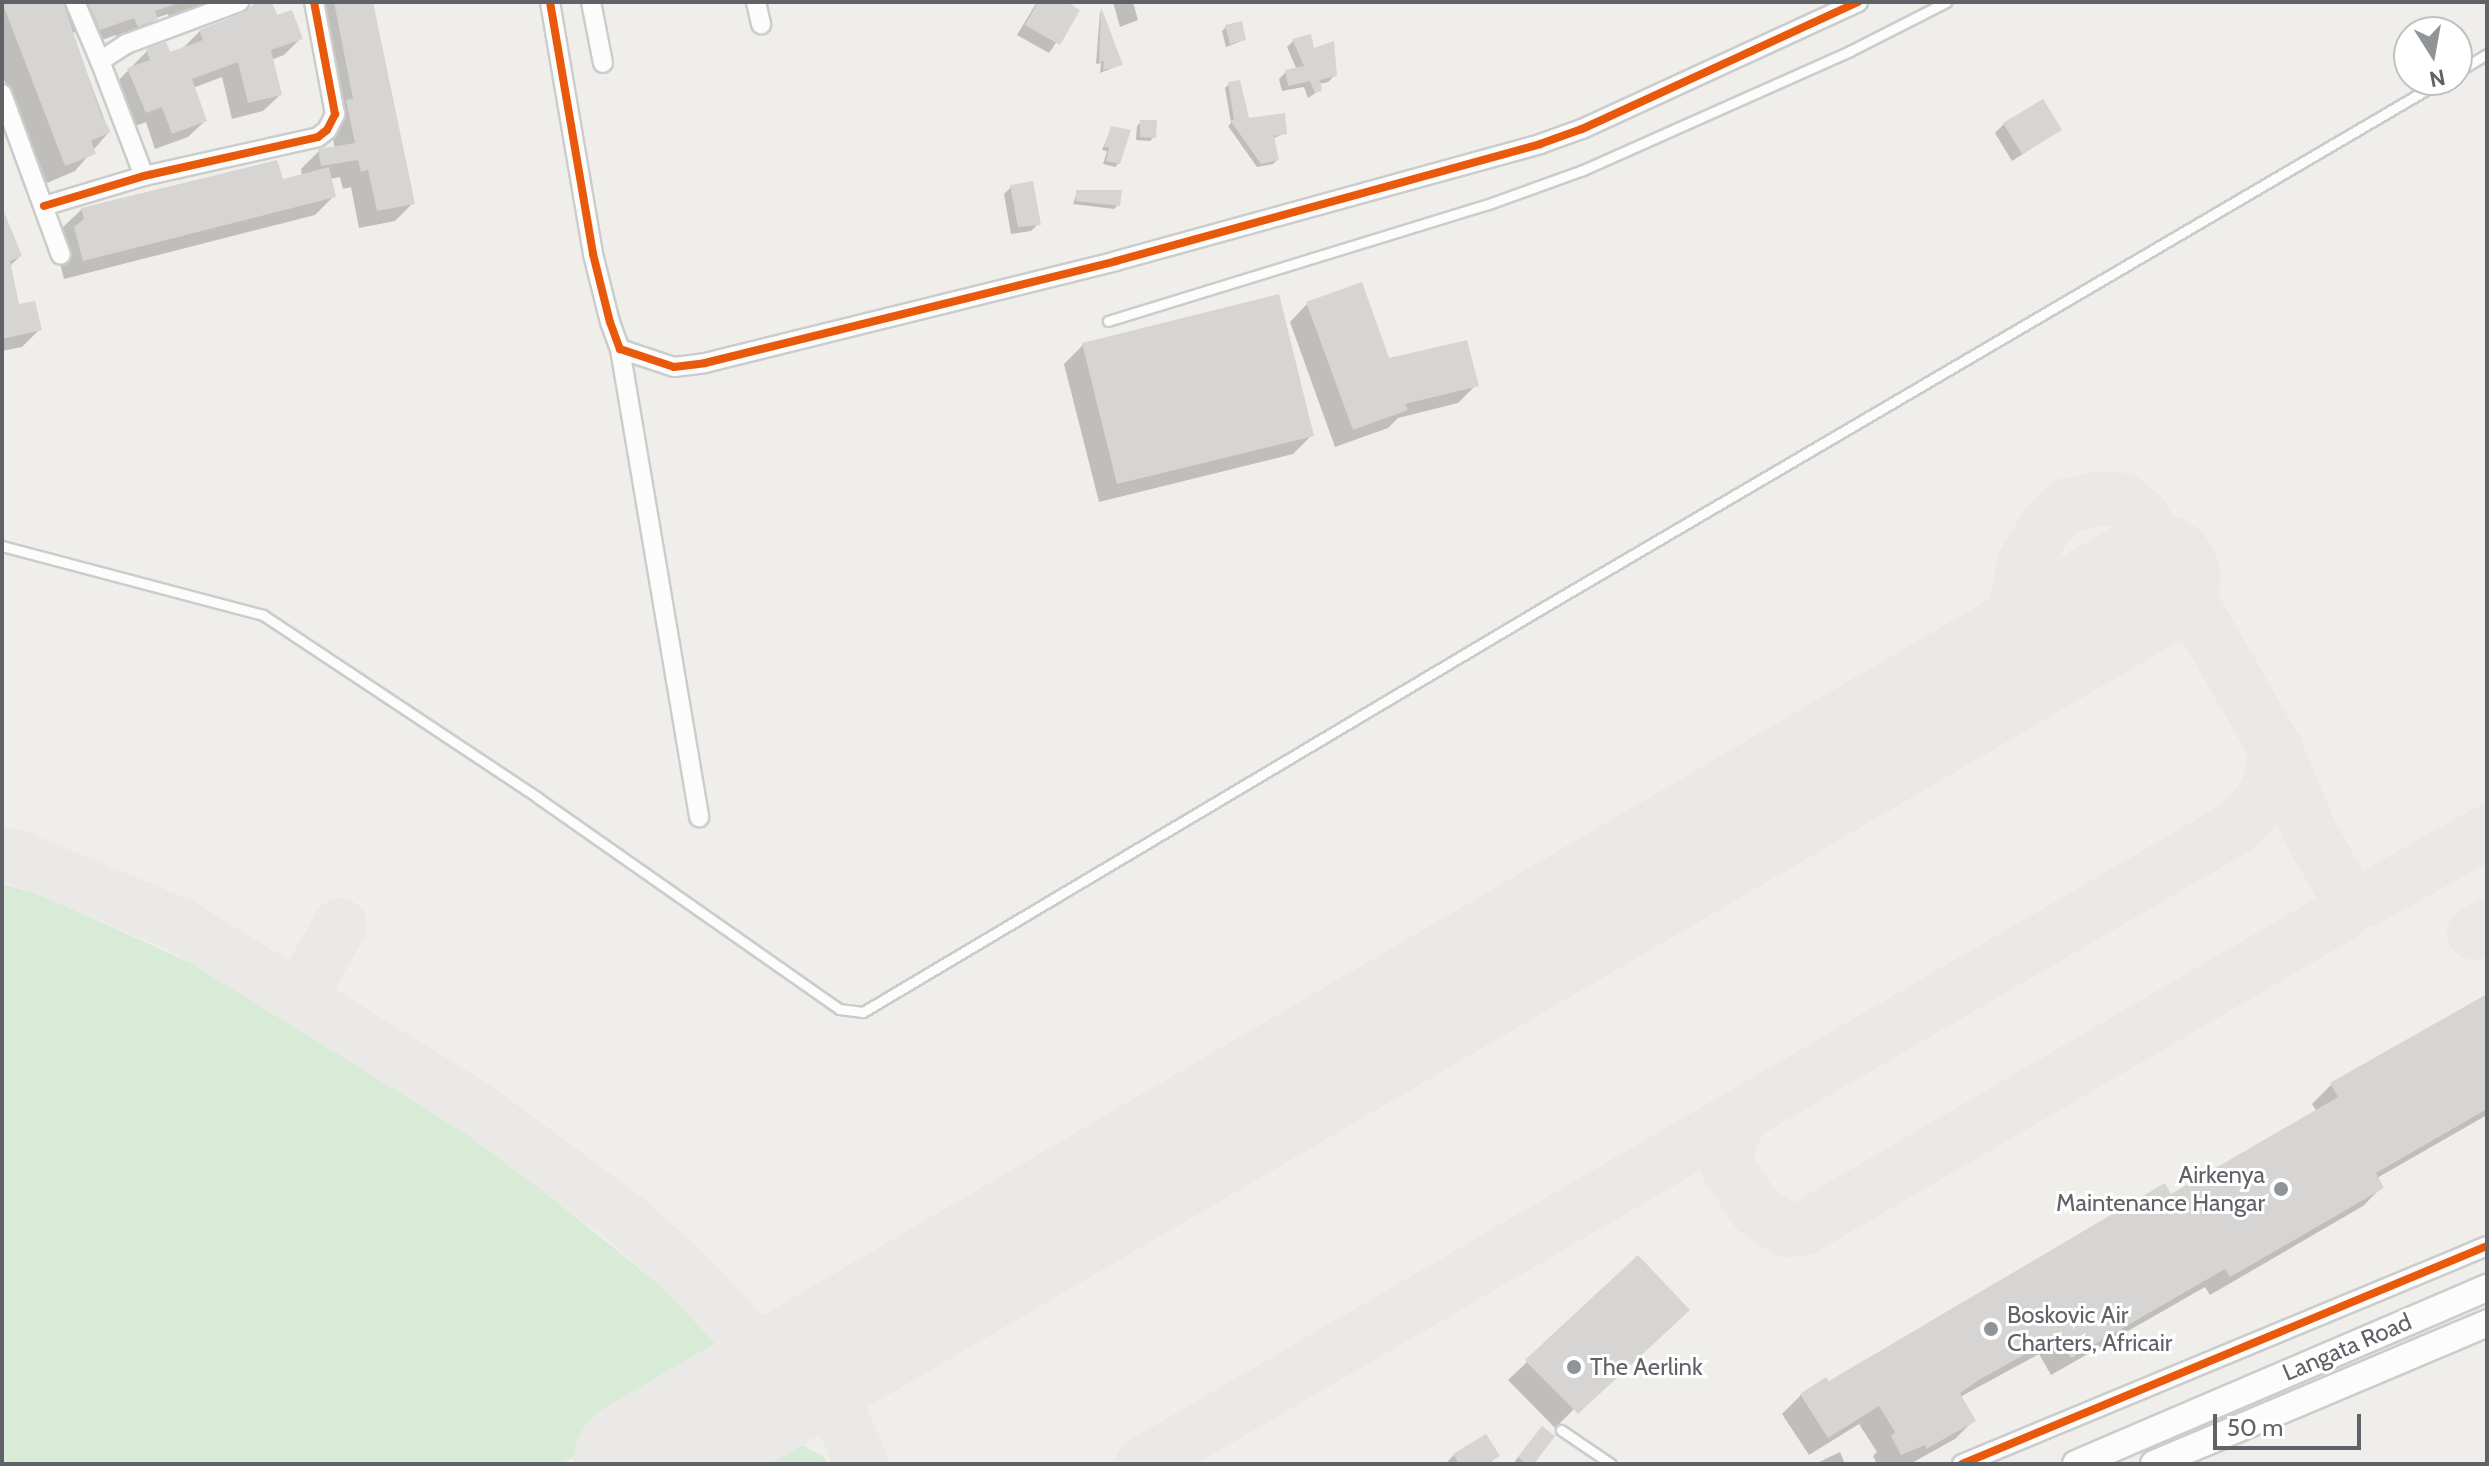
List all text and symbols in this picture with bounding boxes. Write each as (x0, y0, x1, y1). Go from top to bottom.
north arrow (2393, 16, 2473, 96)
text: N (2427, 63, 2448, 93)
place label: Airkenya Maintenance Hangar (2056, 1161, 2265, 1217)
marker: Airkenya Maintenance Hangar (2272, 1180, 2290, 1198)
place label: Boskovic Air Charters, Africair (2007, 1301, 2172, 1357)
street label: Langata Road (2278, 1307, 2416, 1387)
marker: Boskovic Air Charters, Africair (1982, 1320, 2000, 1338)
place label: The Aerlink (1590, 1353, 1703, 1381)
marker: The Aerlink (1565, 1358, 1583, 1376)
scale bar (2217, 1398, 2365, 1448)
text: 50 m (2227, 1413, 2283, 1442)

